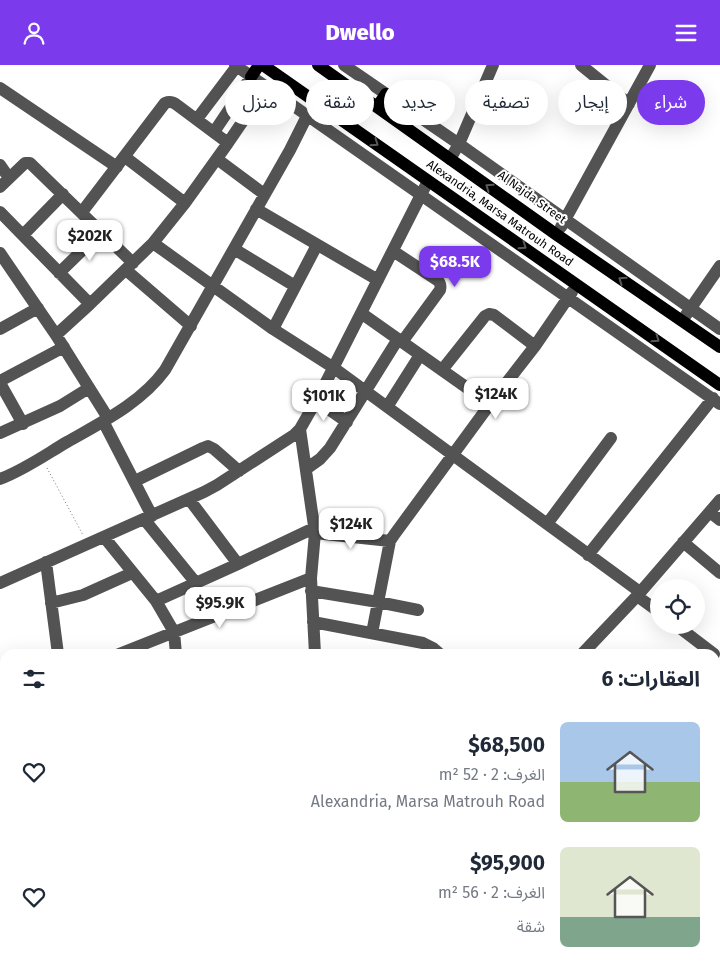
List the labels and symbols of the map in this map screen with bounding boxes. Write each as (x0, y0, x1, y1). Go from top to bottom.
one-way arrow (369, 137, 379, 146)
street label: Alexandria, Marsa Matrouh Road (424, 157, 576, 269)
street label: Al Najda Street (495, 168, 569, 227)
one-way arrow (485, 184, 495, 193)
pin: $202K (55, 219, 125, 262)
one-way arrow (517, 240, 527, 249)
pin: $68.5K (414, 245, 496, 288)
one-way arrow (619, 277, 628, 286)
one-way arrow (650, 333, 660, 342)
pin: $124K (461, 377, 531, 420)
pin: $101K (289, 379, 359, 422)
pin: $124K (316, 507, 386, 550)
pin: $95.9K (179, 587, 261, 629)

